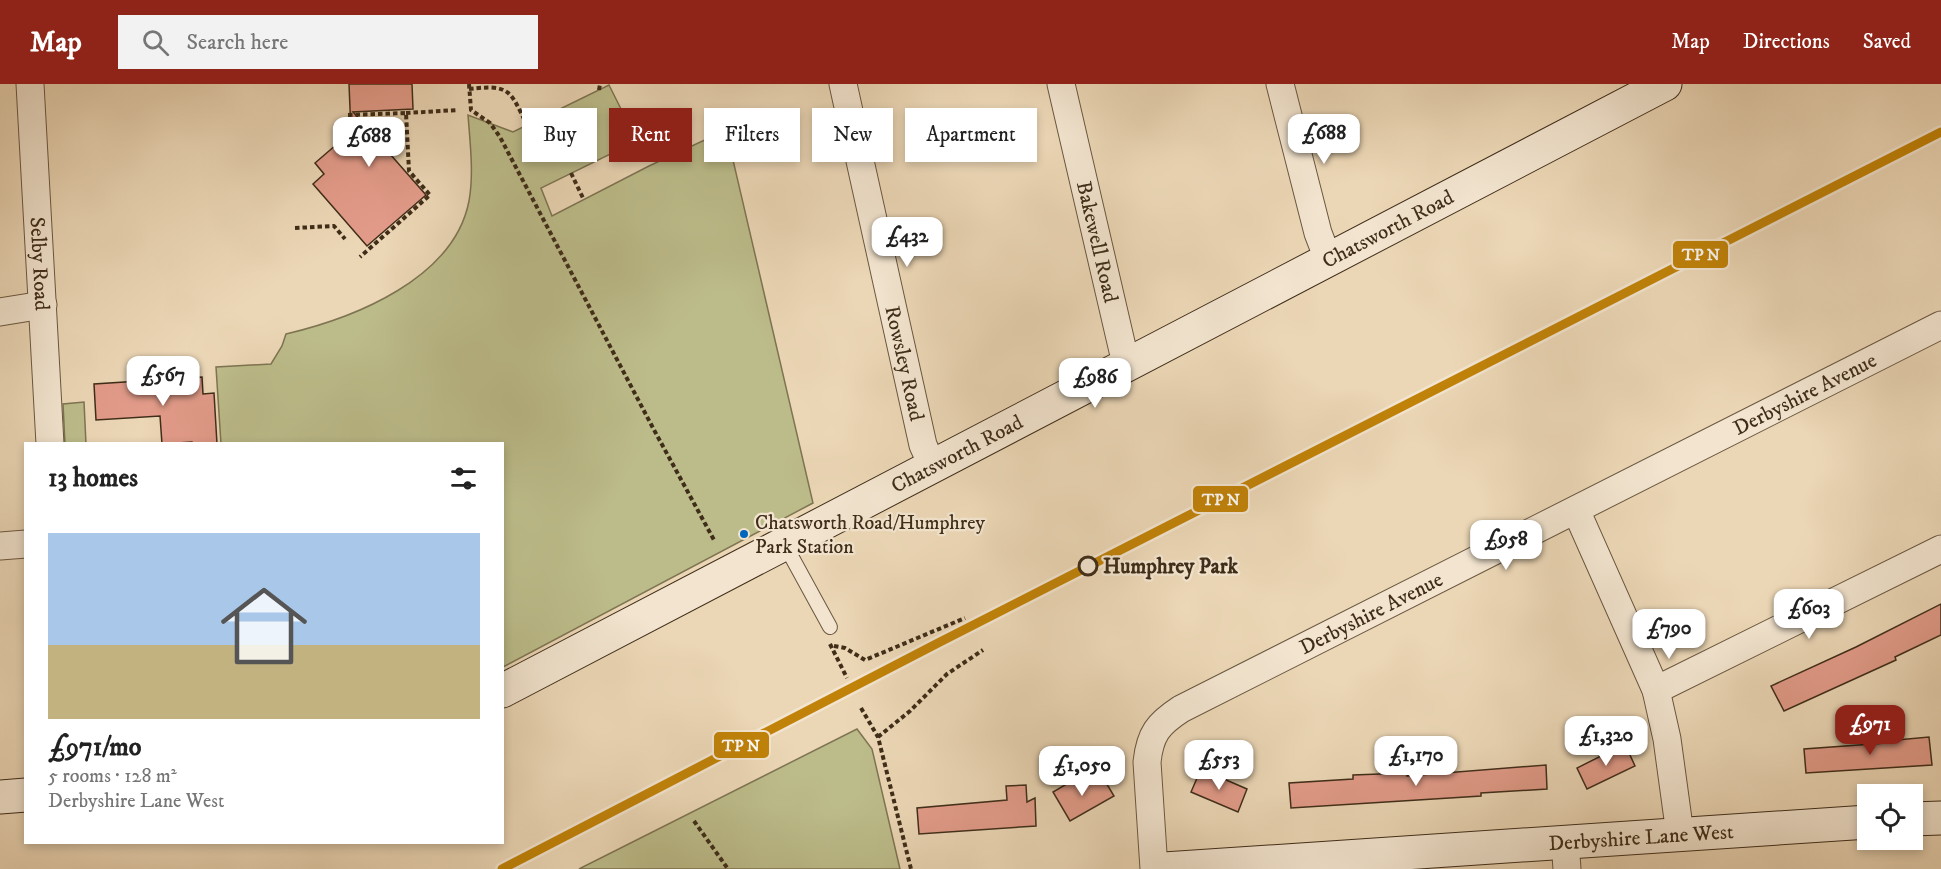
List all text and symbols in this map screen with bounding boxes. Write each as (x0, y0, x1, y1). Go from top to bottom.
search box (118, 15, 538, 69)
text: Map (30, 25, 82, 60)
icon: search (139, 26, 172, 59)
text: Search here (187, 29, 288, 56)
text: Map (1671, 29, 1710, 55)
text: Directions (1743, 29, 1830, 55)
text: Saved (1863, 29, 1911, 55)
chip: Buy (522, 108, 597, 162)
chip: Rent (609, 108, 692, 162)
chip: Filters (704, 108, 800, 162)
chip: New (812, 108, 893, 162)
chip: Apartment (905, 108, 1037, 162)
pin: £688 (1288, 114, 1360, 165)
pin: £688 (333, 117, 405, 168)
text: £688 (1302, 121, 1346, 146)
text: £688 (347, 124, 391, 149)
street label: Bakewell Road (1070, 179, 1123, 306)
street label: Chatsworth Road (1318, 184, 1459, 275)
street label: Selby Road (23, 216, 55, 312)
pin: £432 (871, 217, 943, 268)
text: £432 (886, 224, 928, 249)
line badge: TP N (1672, 240, 1729, 269)
text: TP N (1681, 245, 1720, 265)
street label: Rowsley Road (879, 303, 929, 424)
street label: Derbyshire Avenue (1729, 348, 1881, 442)
pin: £567 (127, 356, 199, 407)
pin: £986 (1059, 358, 1131, 409)
text: £567 (141, 363, 185, 388)
text: £986 (1073, 365, 1117, 390)
street label: Chatsworth Road (887, 409, 1028, 500)
text: 13 homes (48, 462, 138, 495)
icon: filters (447, 462, 480, 495)
line badge: TP N (1192, 485, 1249, 513)
text: TP N (1201, 490, 1240, 510)
place label: Chatsworth Road/Humphrey Park Station (755, 511, 986, 560)
pin: £958 (1470, 520, 1542, 571)
text: £958 (1484, 527, 1528, 552)
marker: Chatsworth Road/Humphrey Park Station (738, 528, 750, 540)
place label: Humphrey Park (1103, 554, 1238, 580)
marker: Humphrey Park (1078, 556, 1098, 576)
street label: Derbyshire Avenue (1295, 567, 1448, 661)
icon: home (210, 572, 318, 680)
pin: £603 (1773, 589, 1845, 640)
text: £603 (1788, 596, 1830, 621)
pin: £790 (1633, 609, 1705, 660)
text: £790 (1646, 616, 1692, 641)
pin: £971 (1834, 705, 1906, 756)
text: £971 (1849, 712, 1891, 737)
pin: £1,320 (1557, 716, 1655, 767)
text: £1,320 (1579, 723, 1633, 748)
text: £971/mo (48, 731, 141, 764)
line badge: TP N (713, 731, 770, 759)
text: TP N (721, 736, 760, 756)
pin: £1,170 (1367, 736, 1465, 787)
pin: £553 (1183, 740, 1255, 791)
text: £1,170 (1388, 743, 1444, 768)
pin: £1,050 (1033, 746, 1131, 797)
text: £553 (1198, 747, 1240, 772)
text: £1,050 (1053, 753, 1111, 778)
text: 5 rooms · 128 m² (48, 764, 177, 789)
map controls (1857, 784, 1923, 850)
button: locate (1857, 784, 1923, 850)
text: Derbyshire Lane West (48, 789, 224, 814)
street label: Derbyshire Lane West (1548, 819, 1735, 857)

